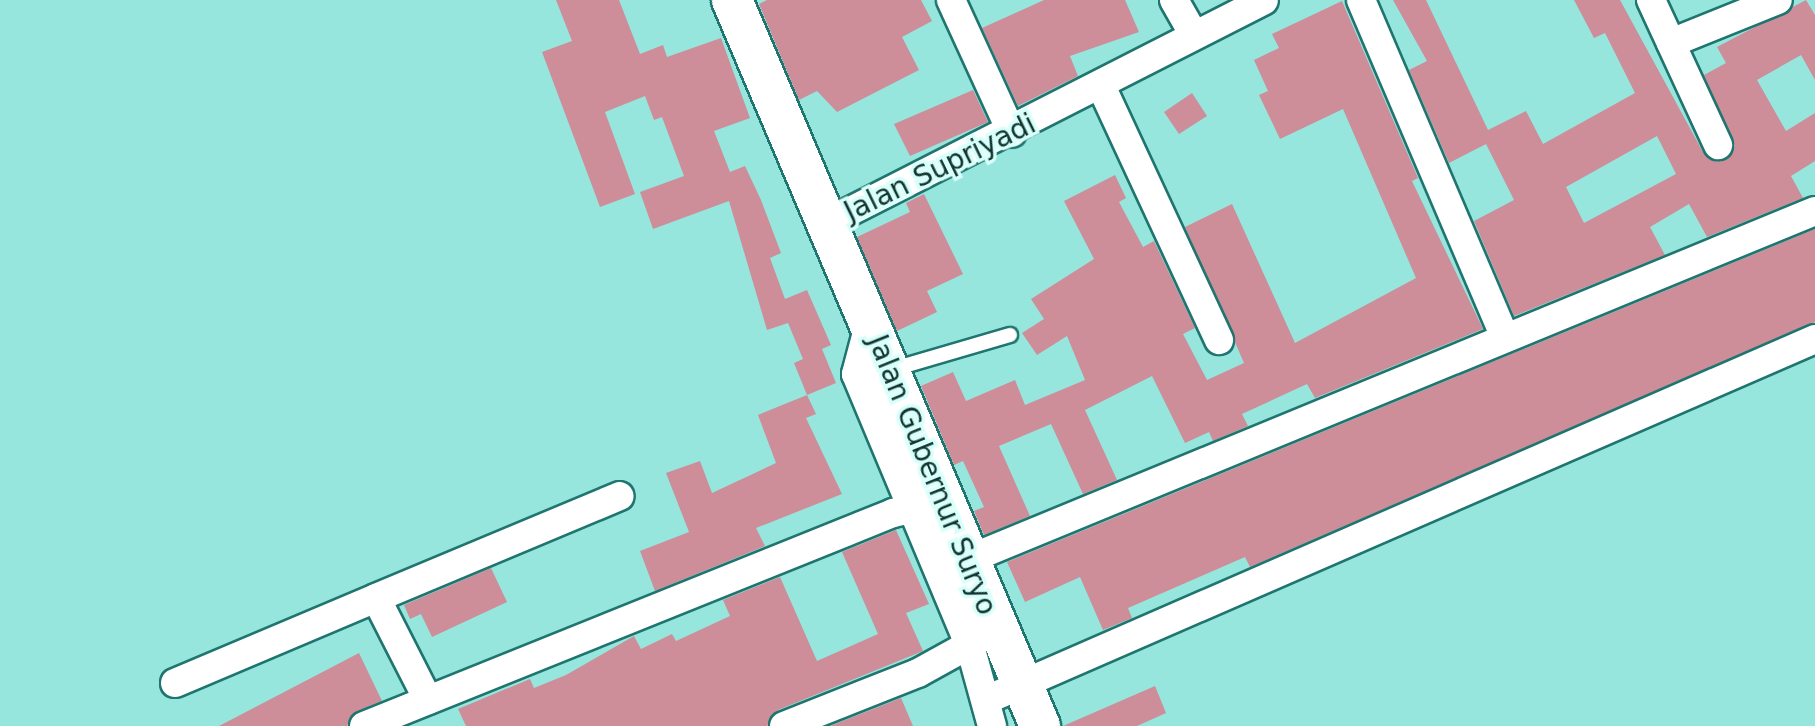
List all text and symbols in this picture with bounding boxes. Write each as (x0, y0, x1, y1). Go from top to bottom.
street label: Jalan Supriyadi (839, 107, 1041, 229)
street label: Jalan Gubernur Suryo (860, 330, 1004, 620)

